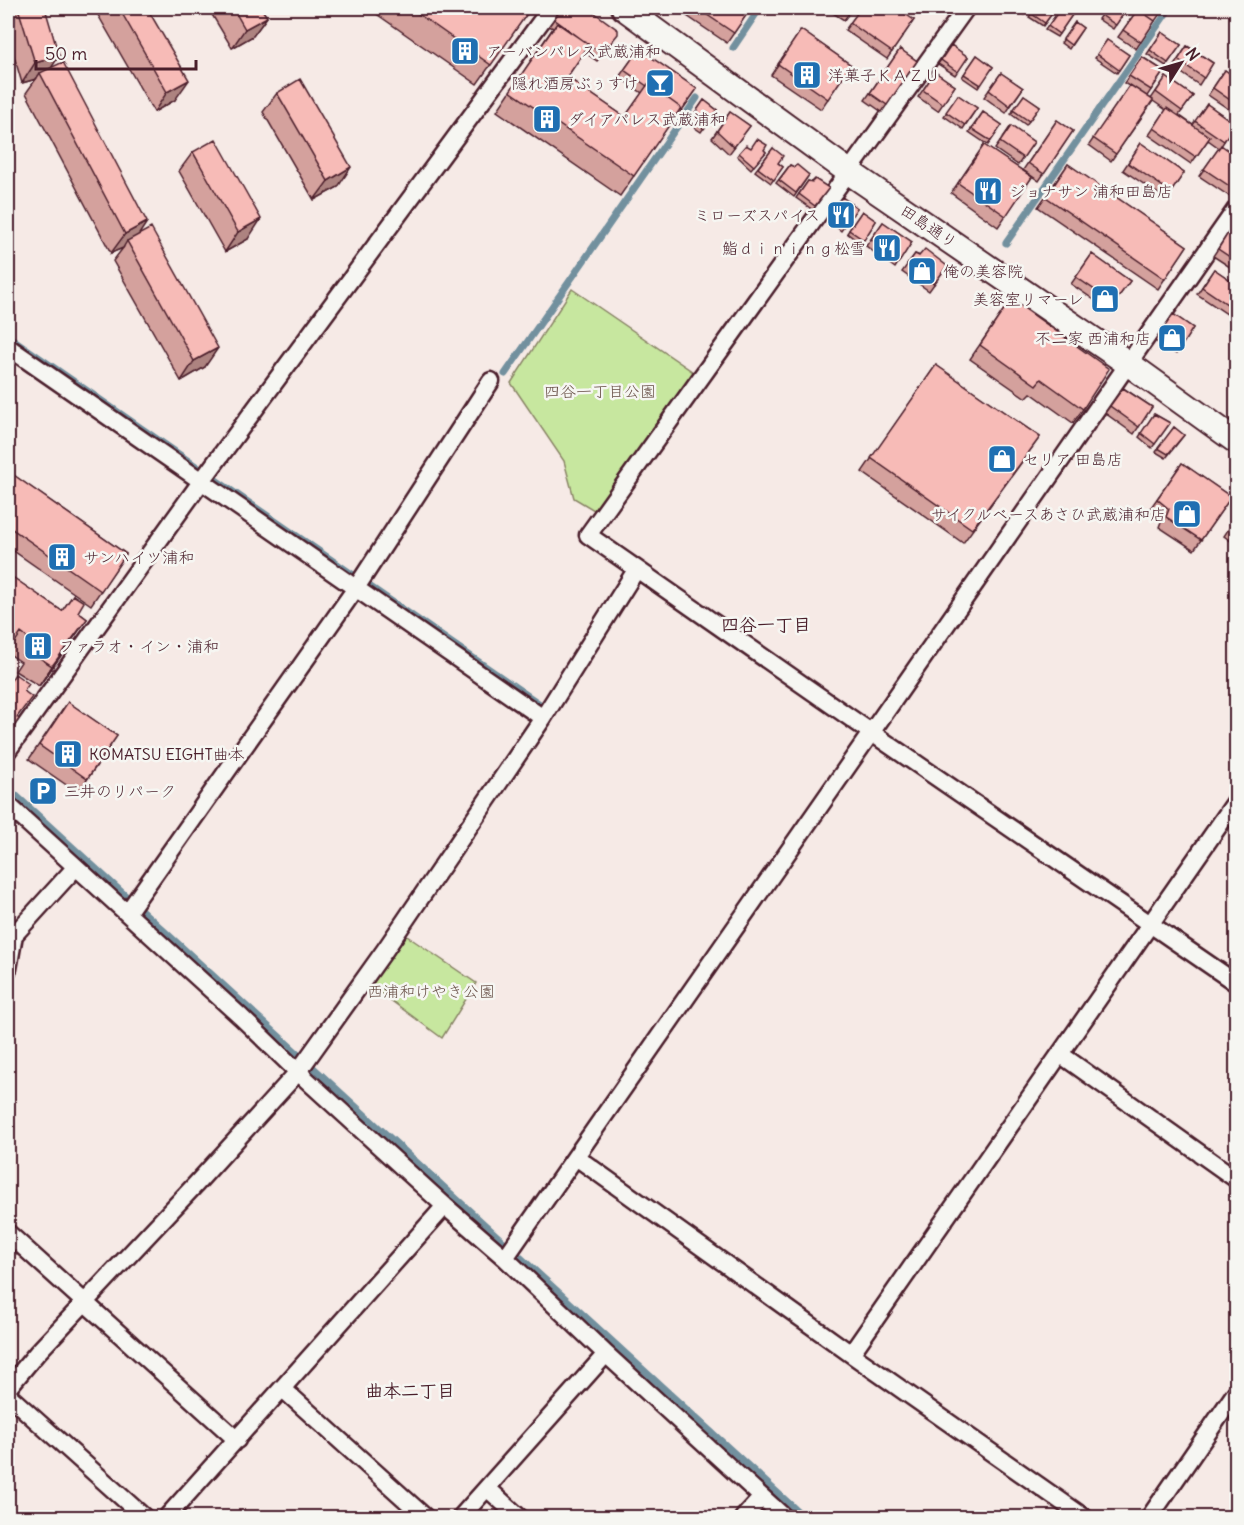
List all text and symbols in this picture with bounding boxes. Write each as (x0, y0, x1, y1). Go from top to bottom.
scale bar (36, 33, 196, 71)
north arrow (1151, 33, 1211, 93)
building icon: アーバンパレス武蔵浦和 (449, 35, 481, 67)
place label: アーバンパレス武蔵浦和 (486, 41, 661, 61)
text: 50 m (45, 42, 87, 65)
text: N (1182, 44, 1204, 64)
building icon: 洋菓子ＫＡＺＵ (791, 59, 823, 91)
place label: 洋菓子ＫＡＺＵ (828, 65, 940, 85)
bar icon: 隠れ酒房ぶぅすけ (644, 67, 676, 99)
place label: 隠れ酒房ぶぅすけ (511, 73, 639, 93)
building icon: ダイアパレス武蔵浦和 (531, 103, 563, 135)
place label: ダイアパレス武蔵浦和 (568, 109, 725, 129)
restaurant icon: ジョナサン 浦和田島店 (972, 175, 1004, 207)
place label: ジョナサン 浦和田島店 (1009, 181, 1173, 201)
restaurant icon: ミローズスパイス (825, 199, 857, 231)
street label: 田島通り (897, 200, 961, 252)
place label: ミローズスパイス (694, 205, 820, 225)
restaurant icon: 鮨ｄｉｎｉｎｇ松雪 (871, 232, 903, 264)
place label: 鮨ｄｉｎｉｎｇ松雪 (722, 238, 866, 258)
shop icon: 俺の美容院 (906, 255, 938, 287)
place label: 俺の美容院 (943, 261, 1023, 281)
shop icon: 美容室リマーレ (1089, 283, 1121, 315)
place label: 美容室リマーレ (973, 289, 1084, 309)
shop icon: 不二家 西浦和店 (1156, 322, 1188, 354)
place label: 不二家 西浦和店 (1035, 328, 1151, 348)
park label: 四谷一丁目公園 (544, 381, 656, 401)
shop icon: セリア 田島店 (986, 443, 1018, 475)
place label: セリア 田島店 (1023, 449, 1123, 469)
shop icon: サイクルベースあさひ武蔵浦和店 (1171, 498, 1203, 530)
place label: サイクルベースあさひ武蔵浦和店 (930, 504, 1166, 524)
building icon: サンハイツ浦和 (46, 541, 78, 573)
place label: サンハイツ浦和 (83, 547, 194, 567)
district label: 四谷一丁目 (721, 613, 811, 636)
building icon: ファラオ・イン・浦和 (22, 630, 54, 662)
place label: ファラオ・イン・浦和 (59, 636, 219, 656)
building icon: KOMATSU EIGHT曲本 (52, 738, 84, 770)
place label: KOMATSU EIGHT曲本 (89, 744, 245, 764)
parking icon: 三井のリパーク (27, 775, 59, 807)
place label: 三井のリパーク (64, 781, 176, 801)
park label: 西浦和けやき公園 (367, 981, 495, 1001)
district label: 曲本二丁目 (365, 1379, 455, 1402)

